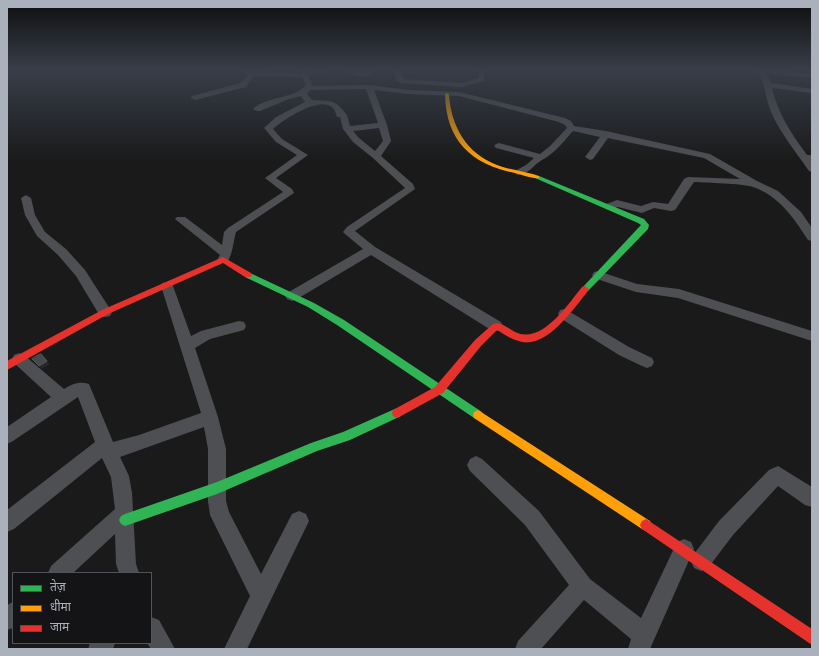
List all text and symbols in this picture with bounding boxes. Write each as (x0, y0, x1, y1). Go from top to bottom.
legend (12, 572, 152, 644)
text: तेज़ (50, 580, 66, 594)
text: धीमा (50, 600, 71, 614)
text: जाम (50, 620, 69, 634)

